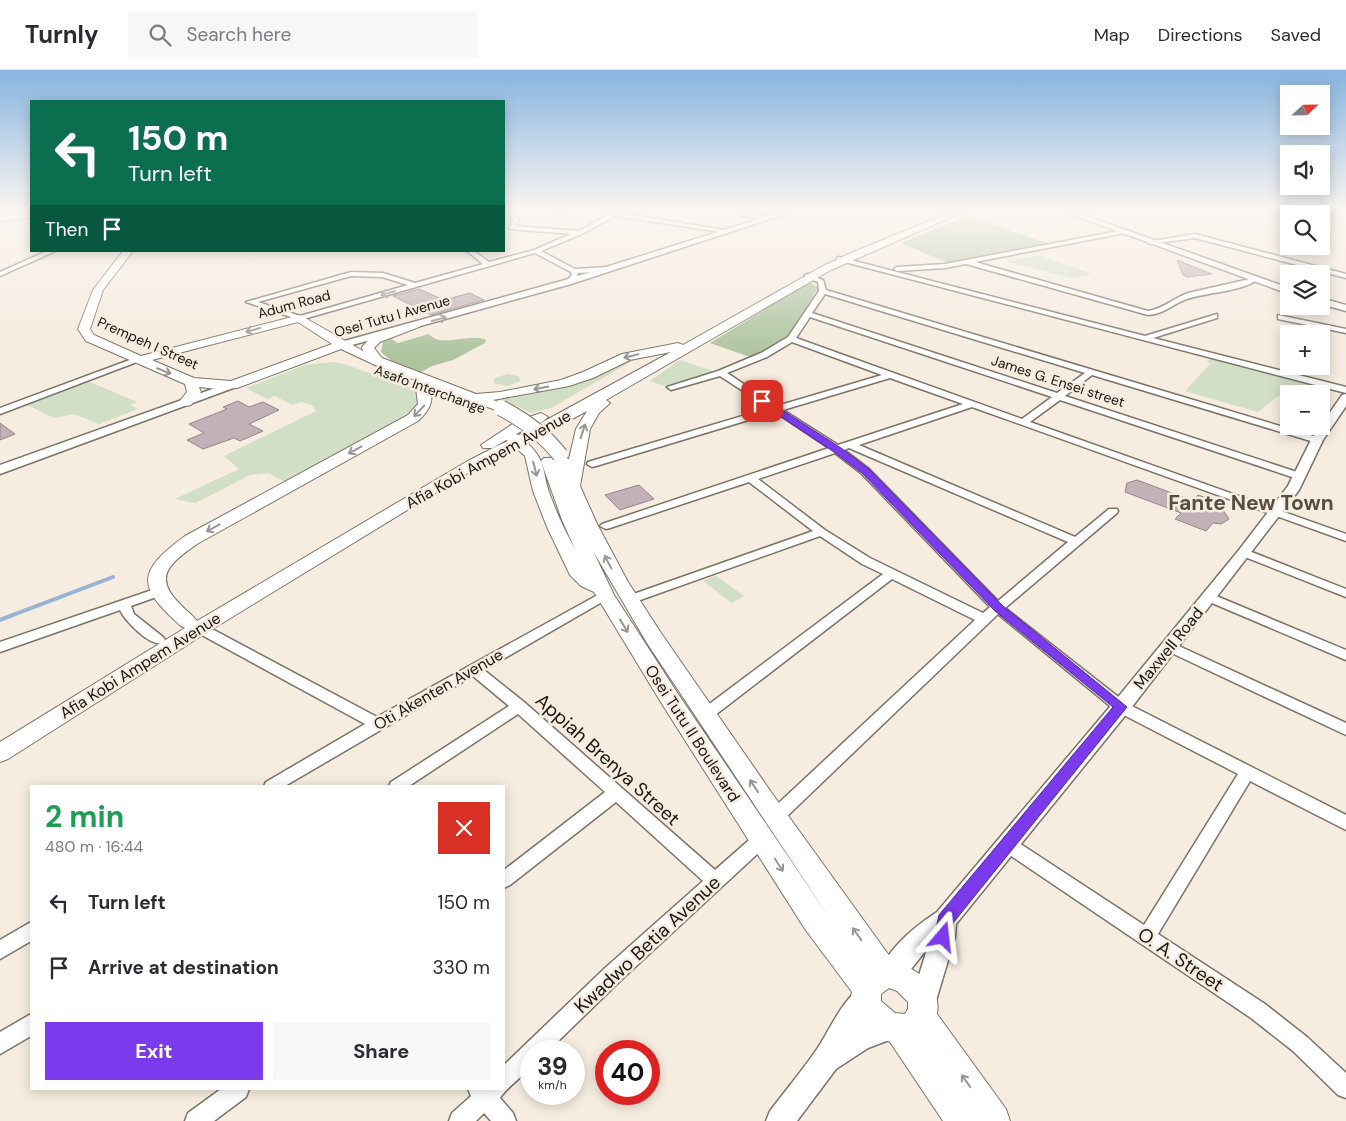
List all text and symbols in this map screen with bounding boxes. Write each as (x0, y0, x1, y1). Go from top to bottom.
search box (128, 12, 478, 57)
text: Turnly (25, 19, 98, 50)
icon: search (146, 21, 174, 49)
text: Search here (186, 22, 291, 47)
text: Map (1094, 23, 1130, 47)
text: Directions (1158, 23, 1243, 47)
text: Saved (1271, 23, 1321, 47)
north arrow (1280, 85, 1330, 135)
map controls (1280, 85, 1330, 435)
text: 150 m (128, 115, 228, 161)
icon: left (45, 120, 110, 185)
button: sound (1280, 145, 1330, 195)
text: Turn left (128, 159, 212, 188)
button: search (1280, 205, 1330, 255)
icon: arrive (98, 215, 126, 243)
text: Then (45, 217, 88, 242)
button: layers (1280, 265, 1330, 315)
street label: Adum Road (256, 286, 332, 322)
one-way arrow (380, 288, 396, 298)
street label: Osei Tutu I Avenue (332, 291, 452, 341)
street label: Prempeh I Street (95, 313, 201, 373)
one-way arrow (430, 313, 446, 323)
button: + (1280, 325, 1330, 375)
one-way arrow (246, 326, 262, 335)
one-way arrow (624, 351, 640, 361)
street label: James G. Ensei street (989, 351, 1127, 411)
street label: Asafo Interchange (372, 361, 488, 417)
one-way arrow (156, 367, 172, 376)
pin (741, 380, 783, 422)
one-way arrow (533, 384, 549, 393)
button: − (1280, 385, 1330, 435)
icon: arrive (748, 387, 776, 415)
street label: Afia Kobi Ampem Avenue (402, 405, 575, 514)
one-way arrow (413, 405, 425, 417)
one-way arrow (578, 423, 588, 439)
one-way arrow (349, 445, 363, 455)
one-way arrow (531, 460, 540, 476)
district label: Fante New Town (1168, 489, 1334, 517)
one-way arrow (206, 523, 221, 533)
one-way arrow (603, 555, 613, 570)
street label: Maxwell Road (1129, 603, 1208, 694)
street label: Afia Kobi Ampem Avenue (56, 607, 225, 724)
one-way arrow (619, 618, 629, 632)
street label: Oti Akenten Avenue (370, 644, 507, 735)
street label: Osei Tutu II Boulevard (640, 661, 745, 806)
street label: Appiah Brenya Street (530, 688, 685, 831)
one-way arrow (749, 779, 759, 793)
text: 2 min (45, 797, 124, 836)
button: close (438, 802, 490, 854)
text: 480 m · 16:44 (45, 836, 143, 857)
one-way arrow (774, 858, 784, 872)
street label: Kwadwo Betia Avenue (569, 870, 726, 1019)
icon: left (45, 889, 73, 917)
text: Turn left (88, 890, 166, 915)
text: 150 m (438, 890, 490, 915)
position arrow (916, 910, 968, 962)
street label: O. A. Street (1133, 922, 1228, 997)
one-way arrow (852, 927, 862, 941)
icon: arrive (45, 954, 73, 982)
text: Arrive at destination (88, 955, 279, 980)
text: 330 m (433, 955, 490, 980)
button: Exit (45, 1022, 263, 1080)
button: Share (273, 1022, 490, 1080)
speed limit sign: 40 (595, 1040, 660, 1105)
text: 39 (537, 1050, 568, 1083)
one-way arrow (961, 1074, 971, 1088)
text: km/h (538, 1077, 567, 1093)

